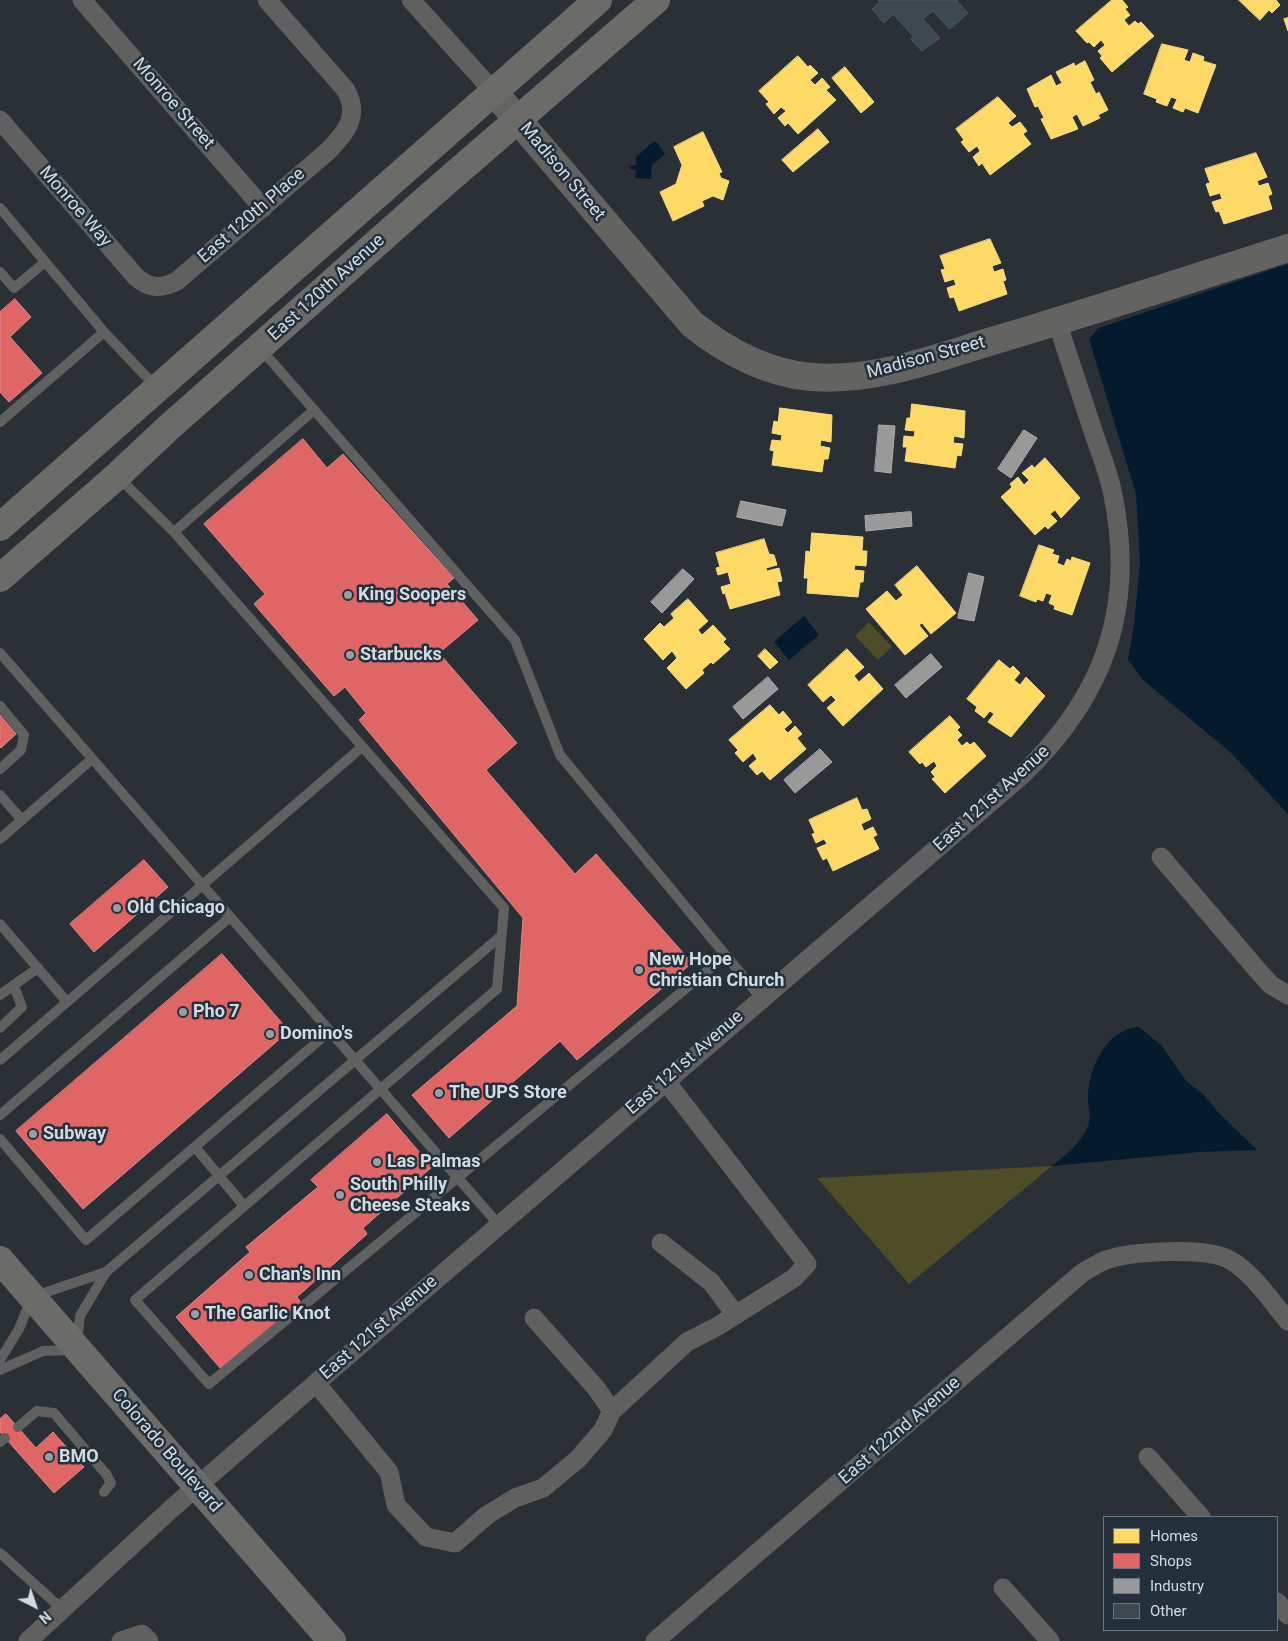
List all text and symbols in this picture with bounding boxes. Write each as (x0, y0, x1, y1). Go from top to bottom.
street label: Monroe Street (128, 54, 218, 154)
street label: Madison Street (515, 119, 609, 225)
street label: Monroe Way (34, 162, 116, 252)
street label: East 120th Place (194, 164, 310, 268)
street label: East 120th Avenue (264, 230, 390, 346)
street label: Madison Street (865, 332, 987, 384)
place label: King Soopers (358, 584, 466, 606)
marker: King Soopers (342, 589, 354, 601)
place label: Starbucks (360, 644, 442, 666)
marker: Starbucks (344, 649, 356, 661)
street label: East 121st Avenue (930, 741, 1054, 857)
place label: Old Chicago (127, 897, 225, 919)
marker: Old Chicago (111, 902, 123, 914)
place label: New Hope Christian Church (649, 949, 784, 992)
marker: New Hope Christian Church (633, 964, 645, 976)
place label: Pho 7 (193, 1001, 240, 1023)
marker: Pho 7 (177, 1006, 189, 1018)
street label: East 121st Avenue (622, 1006, 748, 1120)
place label: Domino's (280, 1023, 353, 1045)
marker: Domino's (264, 1028, 276, 1040)
place label: The UPS Store (449, 1082, 567, 1104)
marker: The UPS Store (433, 1087, 445, 1099)
place label: Subway (43, 1123, 106, 1145)
marker: Subway (27, 1128, 39, 1140)
place label: Las Palmas (387, 1151, 480, 1173)
marker: Las Palmas (371, 1156, 383, 1168)
place label: South Philly Cheese Steaks (350, 1174, 470, 1216)
marker: South Philly Cheese Steaks (334, 1189, 346, 1201)
place label: Chan's Inn (259, 1264, 341, 1286)
marker: Chan's Inn (243, 1269, 255, 1281)
street label: East 121st Avenue (316, 1271, 442, 1385)
place label: The Garlic Knot (205, 1303, 330, 1325)
marker: The Garlic Knot (189, 1308, 201, 1320)
street label: East 122nd Avenue (835, 1373, 965, 1489)
street label: Colorado Boulevard (106, 1385, 226, 1517)
place label: BMO (59, 1446, 99, 1468)
marker: BMO (43, 1451, 55, 1463)
legend (1103, 1516, 1278, 1631)
text: Homes (1150, 1527, 1198, 1545)
text: Shops (1150, 1552, 1192, 1570)
text: Industry (1150, 1577, 1204, 1595)
north arrow (10, 1581, 60, 1631)
text: Other (1150, 1602, 1187, 1620)
text: N (36, 1608, 54, 1627)

